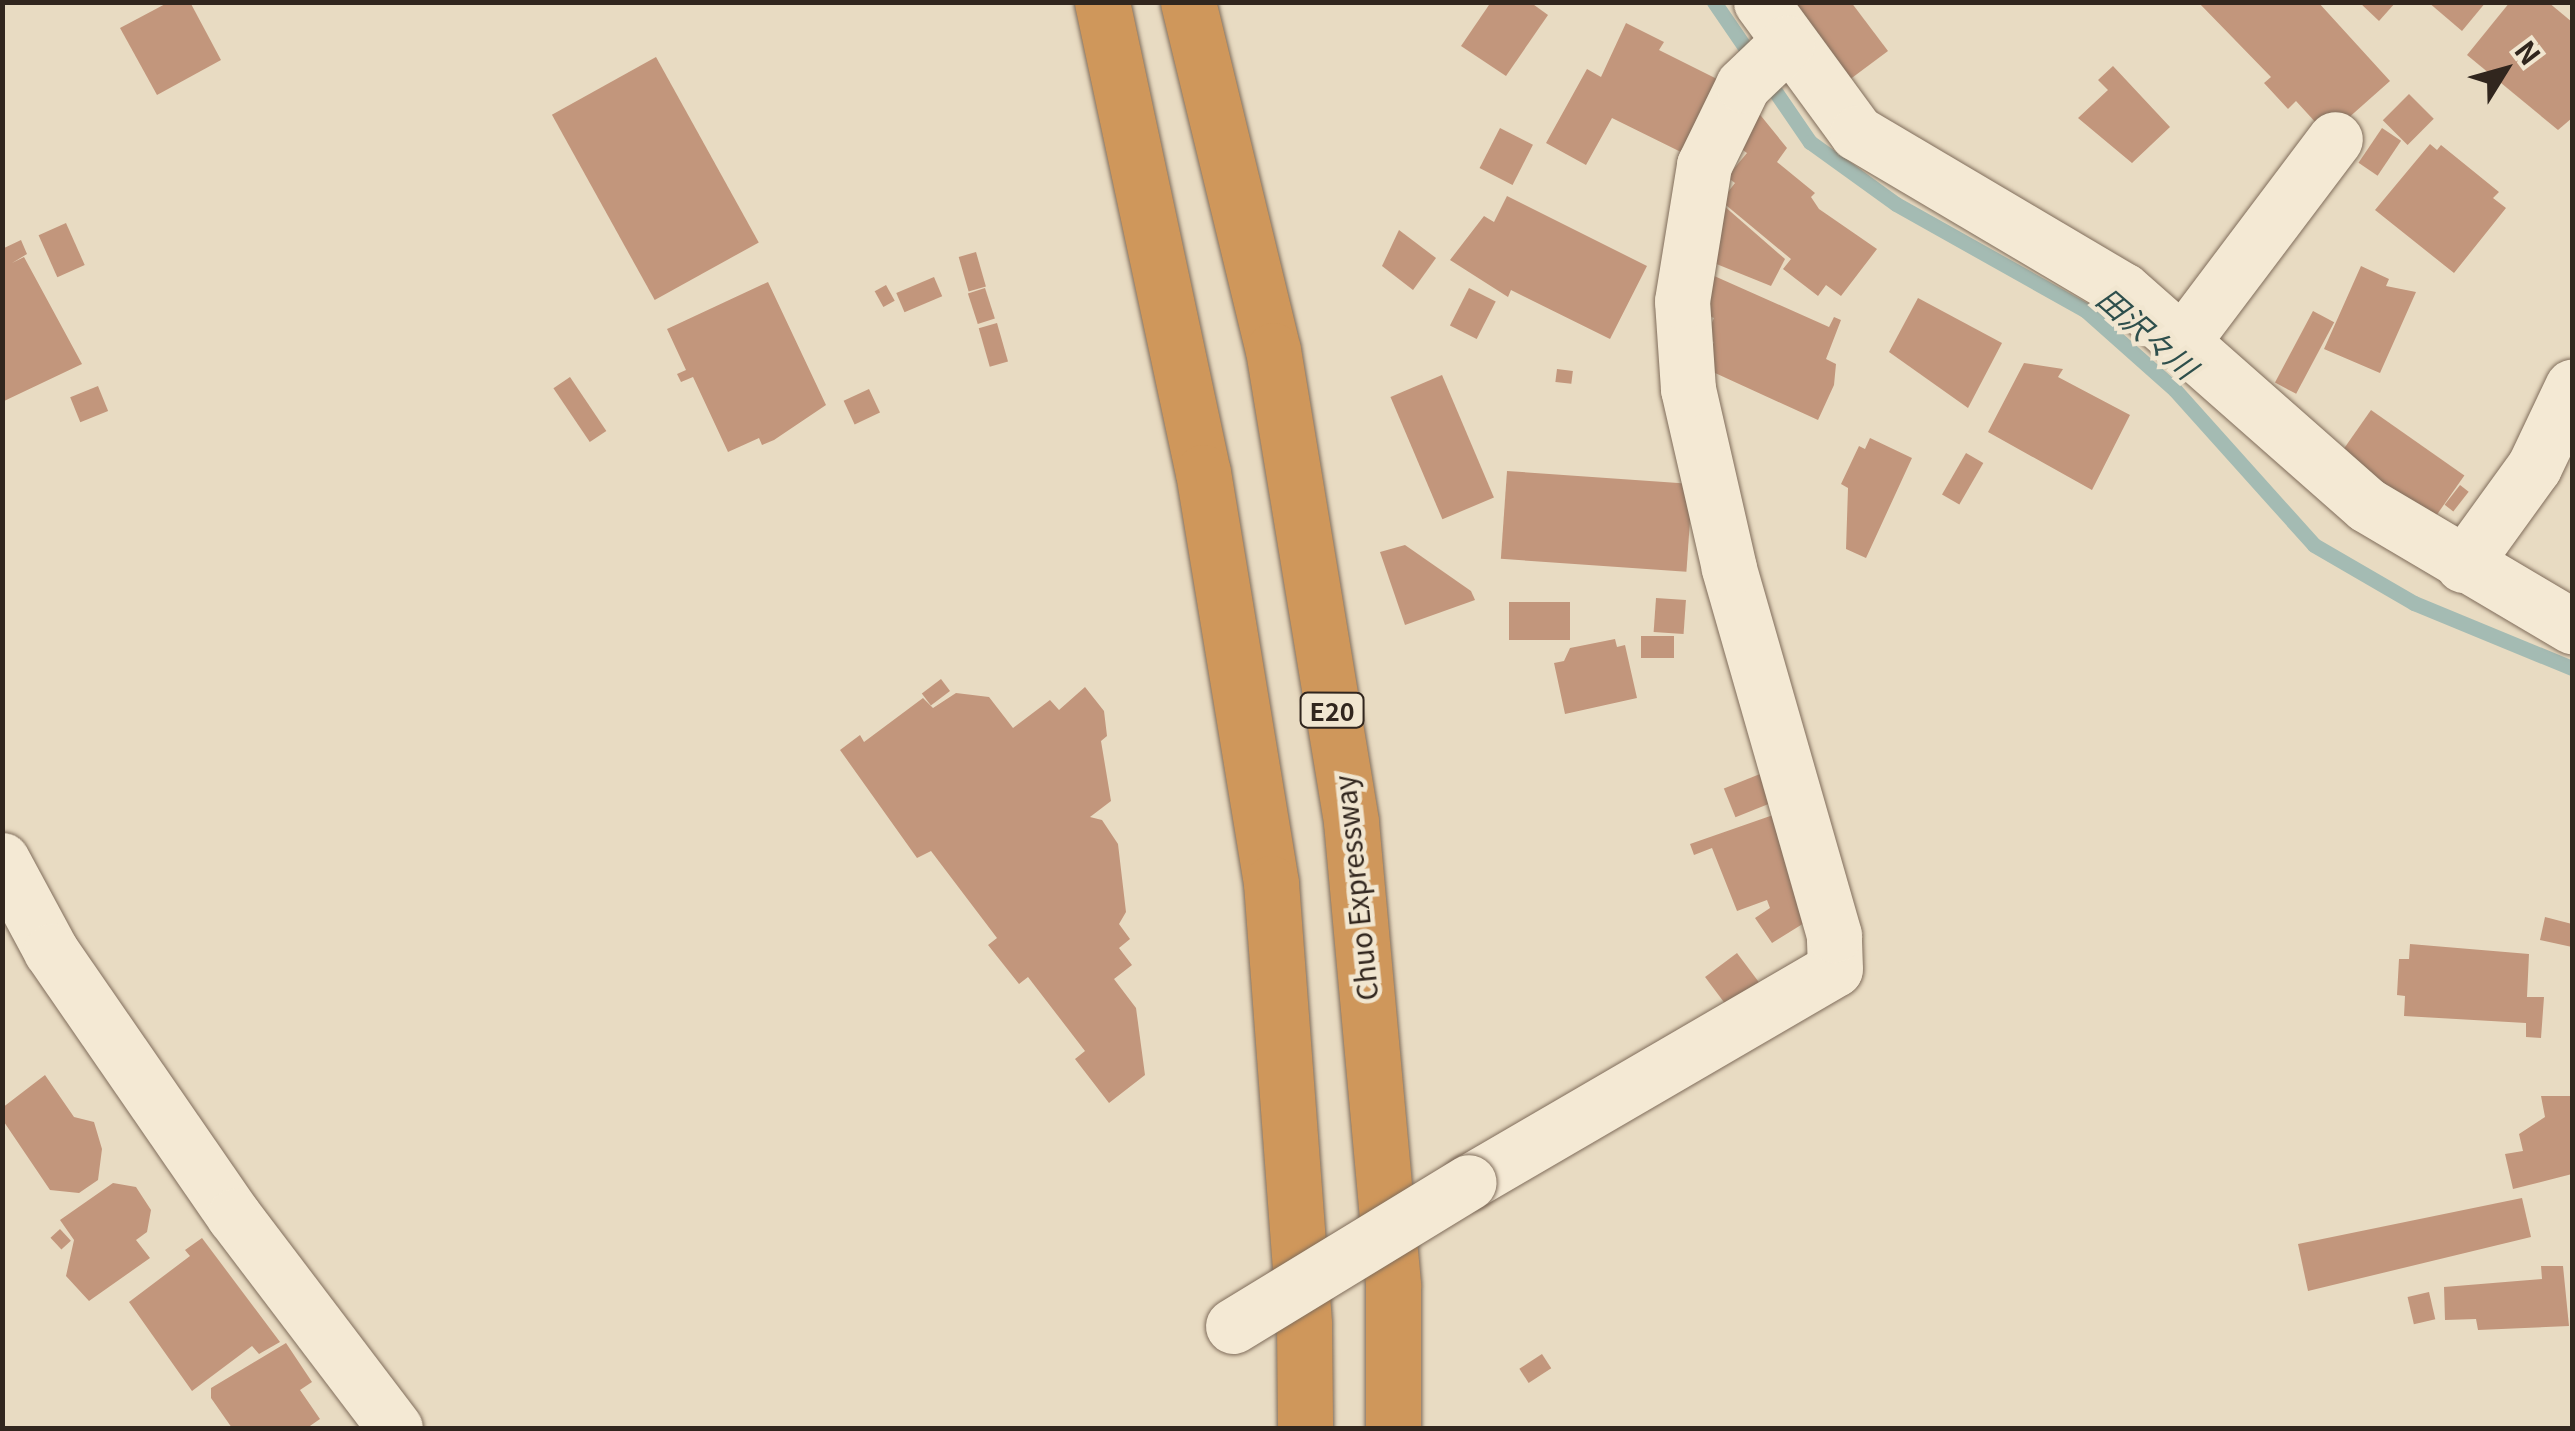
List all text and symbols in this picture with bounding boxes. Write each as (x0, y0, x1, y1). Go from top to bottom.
north arrow (2455, 20, 2555, 120)
text: N (2507, 32, 2551, 72)
water label: 田沢々川 (2091, 279, 2205, 385)
road number: E20 (1300, 690, 1364, 730)
street label: Chuo Expressway (1326, 774, 1384, 1002)

